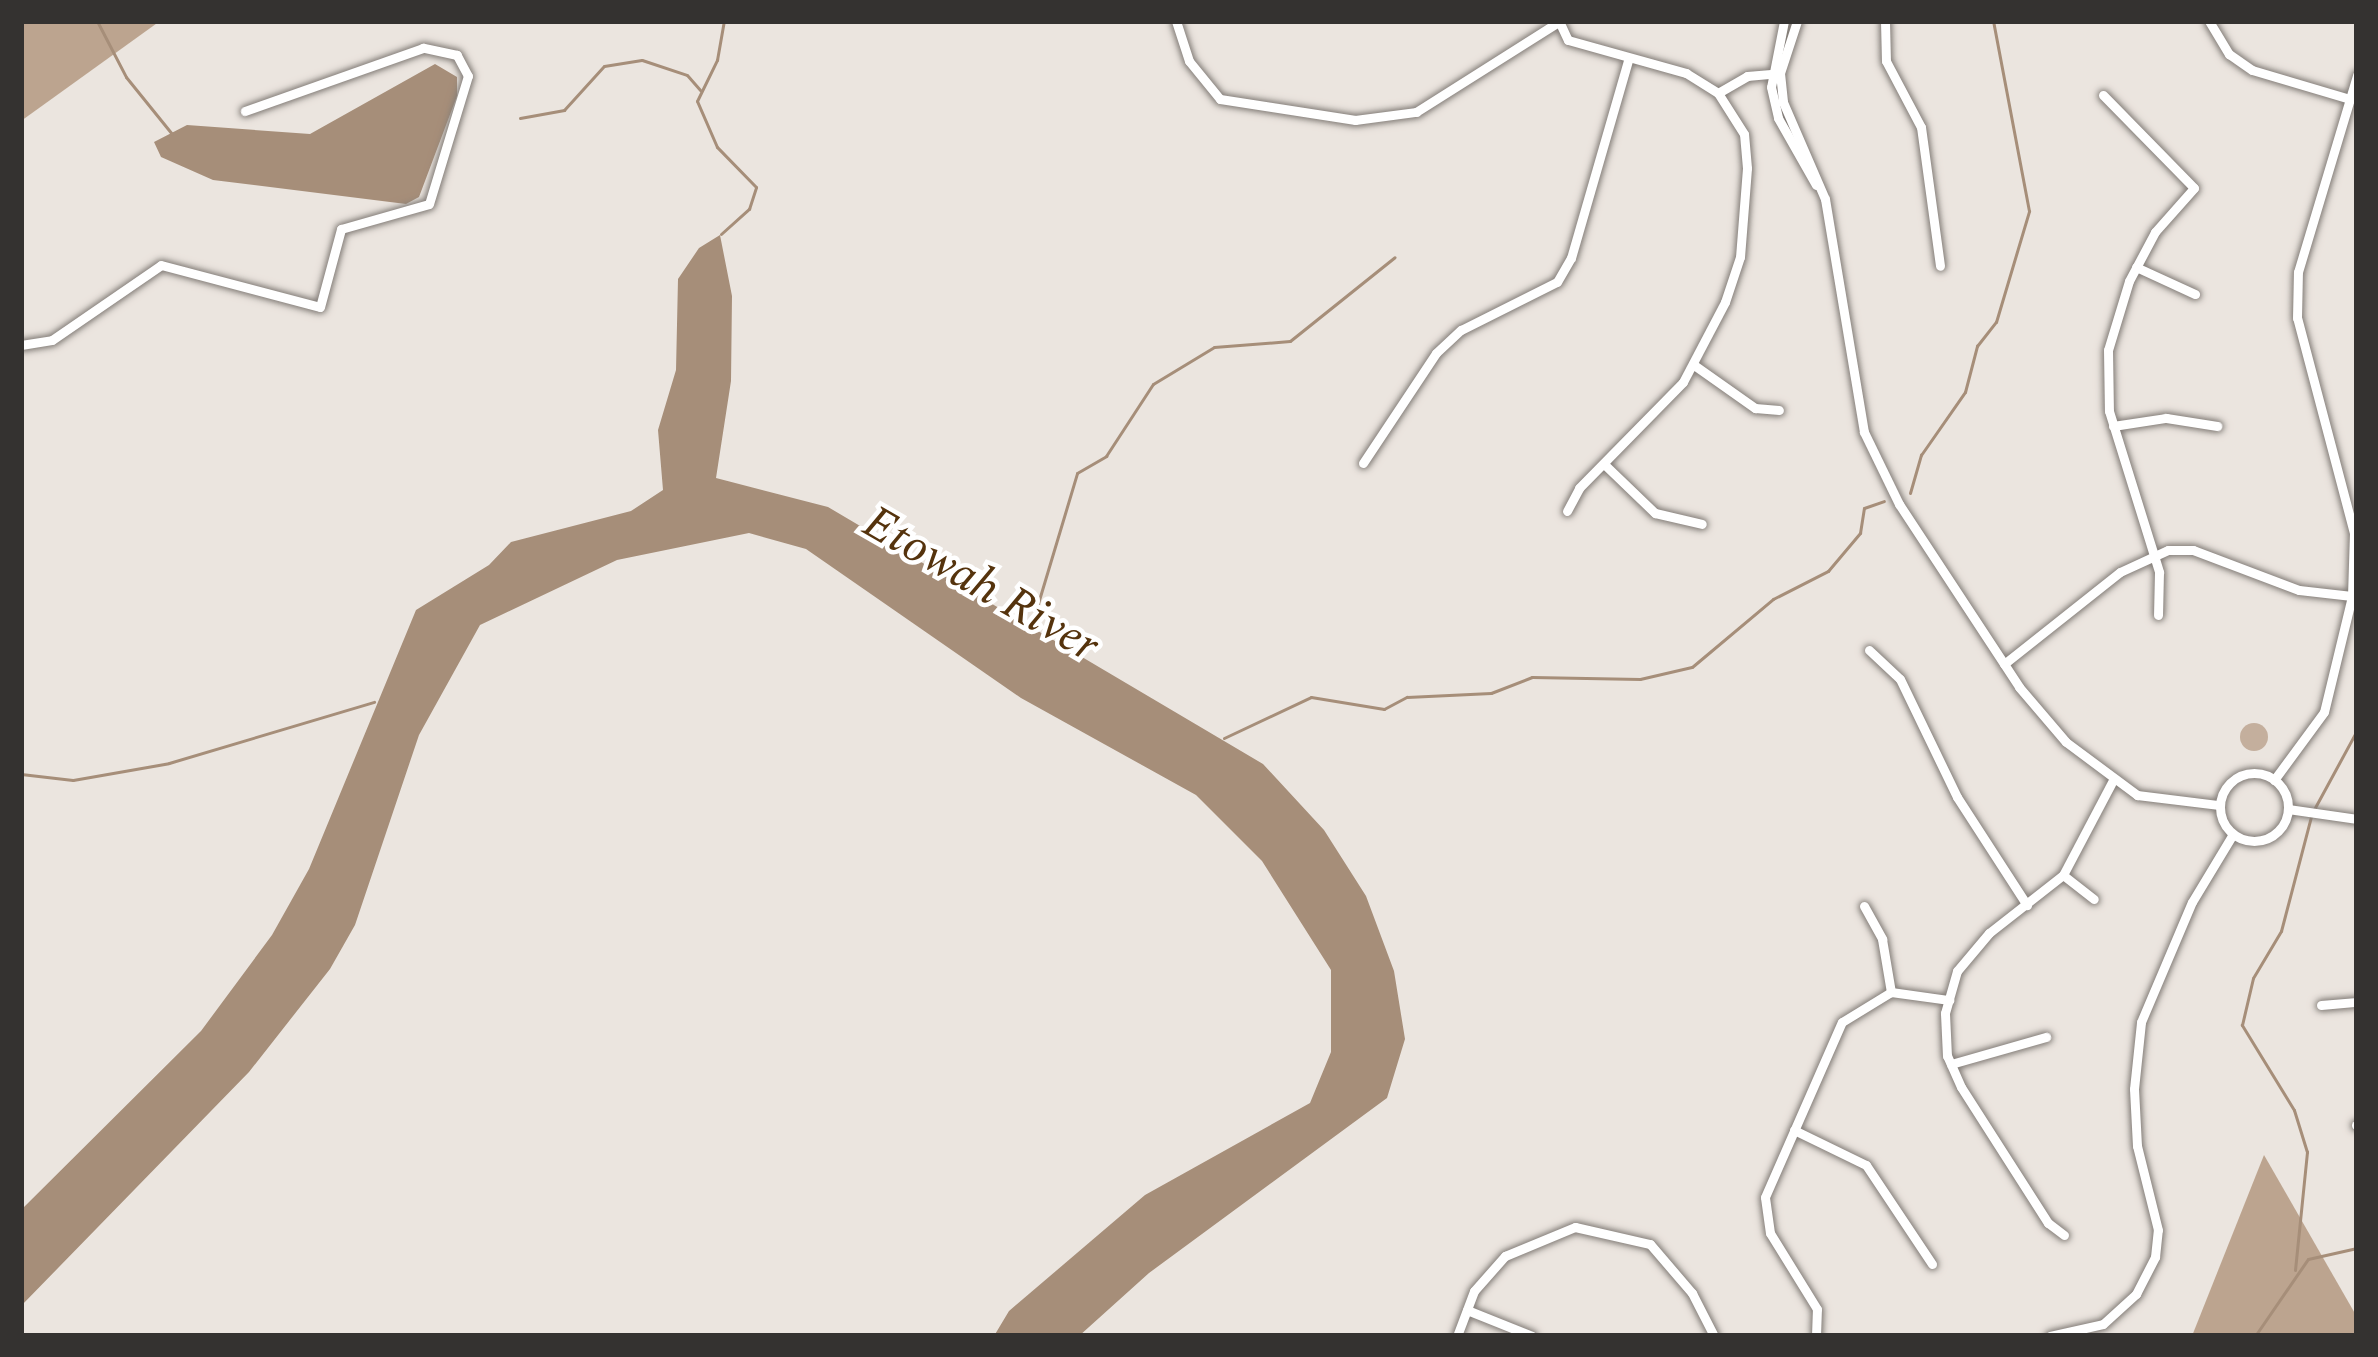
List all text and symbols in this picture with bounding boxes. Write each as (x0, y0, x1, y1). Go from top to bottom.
water label: Etowah River (853, 493, 1109, 675)

